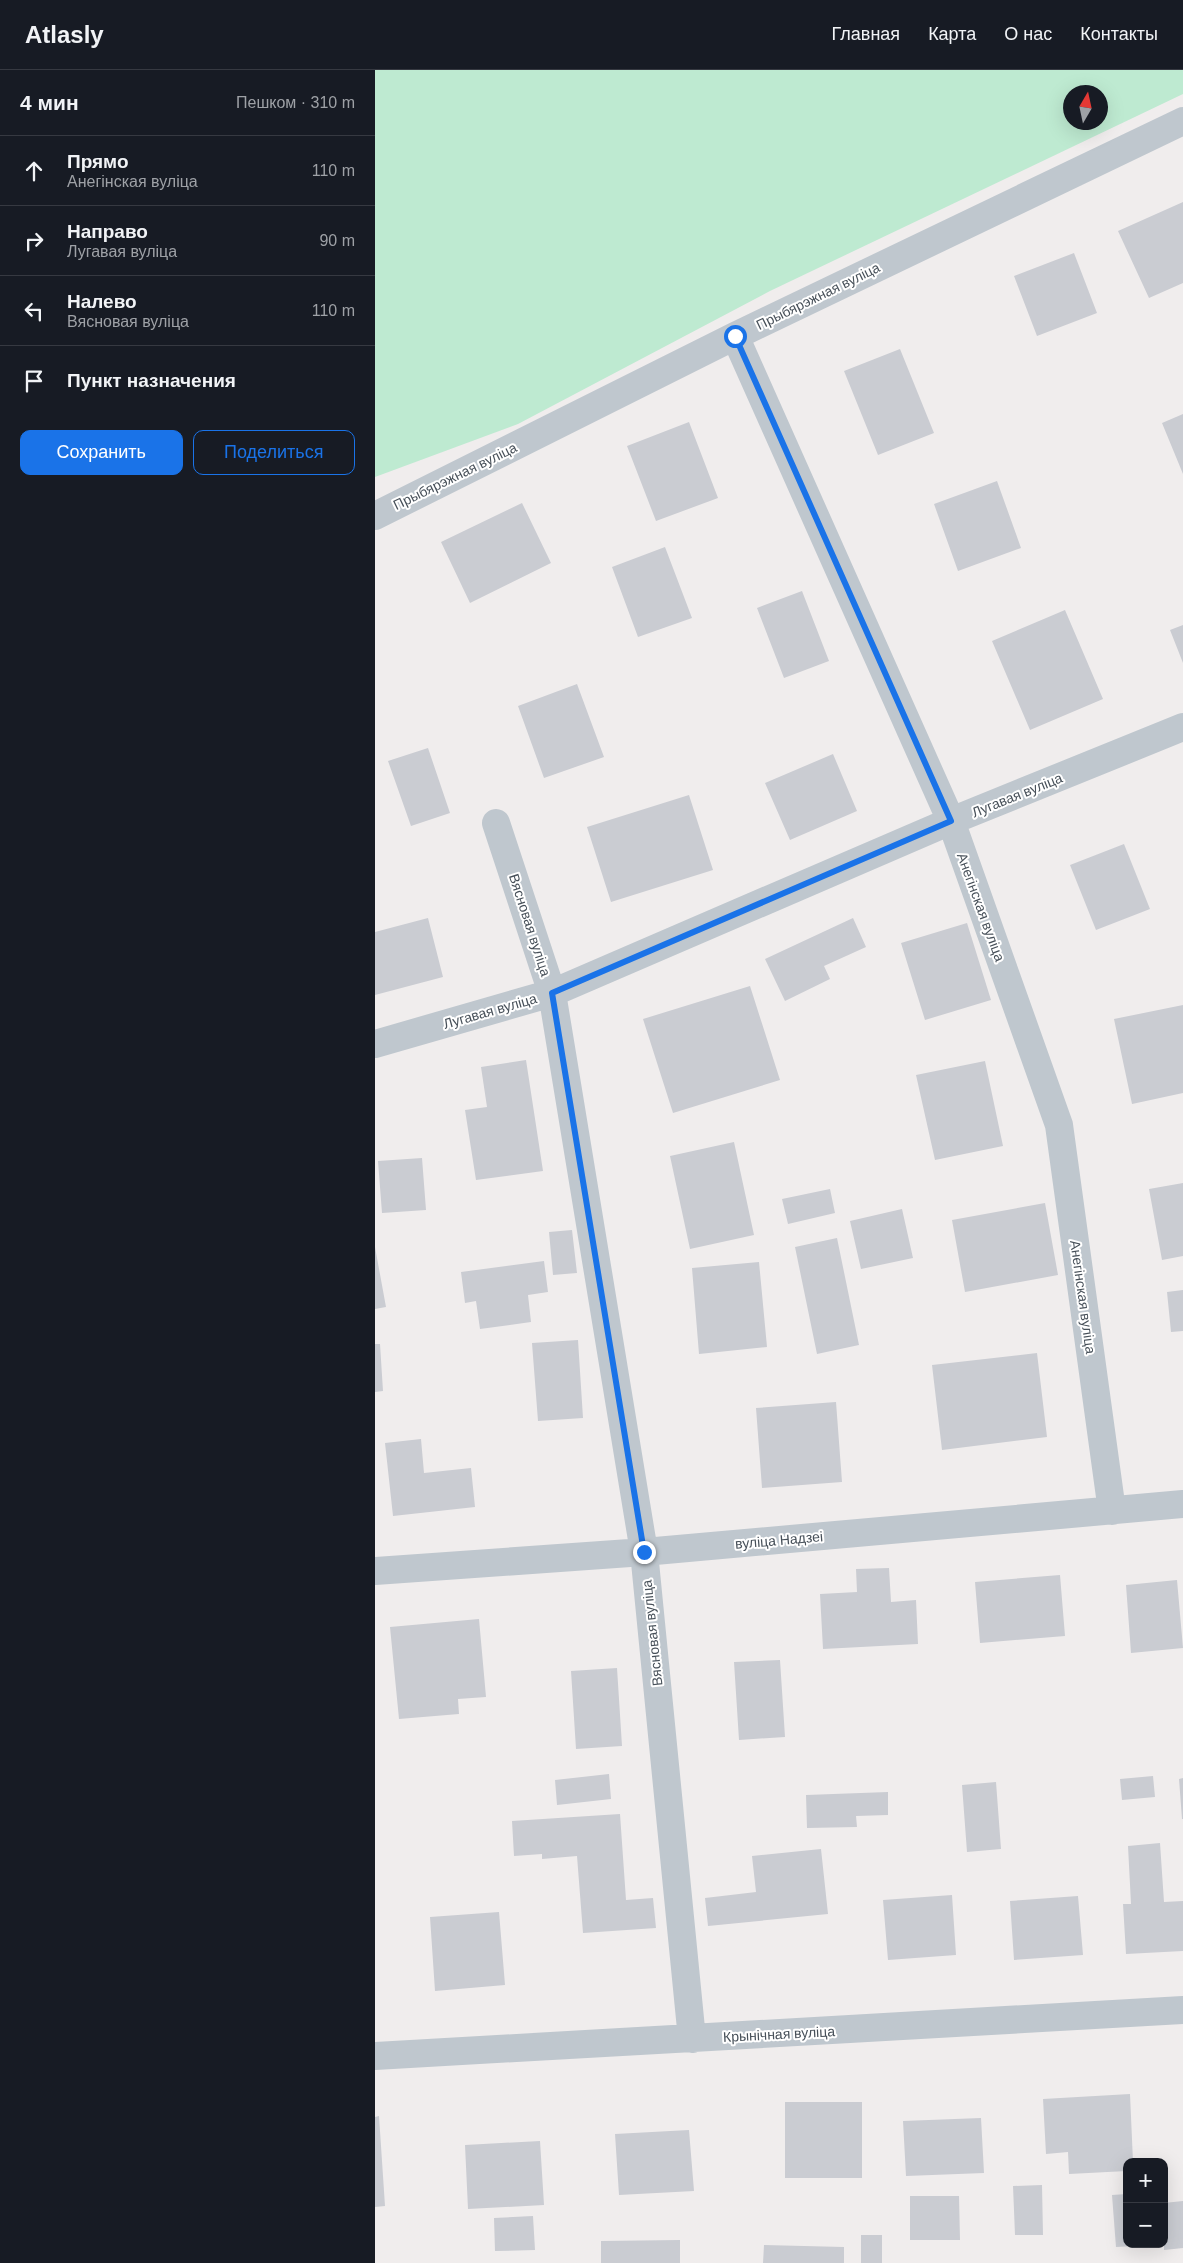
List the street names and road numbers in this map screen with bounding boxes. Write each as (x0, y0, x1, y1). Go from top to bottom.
street label: Прыбярэжная вуліца (754, 259, 883, 333)
street label: Прыбярэжная вуліца (391, 439, 520, 513)
street label: Лугавая вуліца (969, 769, 1065, 820)
street label: Анегінская вуліца (954, 851, 1008, 964)
street label: Вясновая вуліца (506, 872, 554, 978)
street label: Лугавая вуліца (441, 990, 539, 1032)
street label: Анегінская вуліца (1067, 1239, 1099, 1355)
street label: вуліца Надзеі (734, 1528, 824, 1552)
street label: Вясновая вуліца (638, 1579, 666, 1687)
street label: Крынічная вуліца (723, 2023, 836, 2045)

